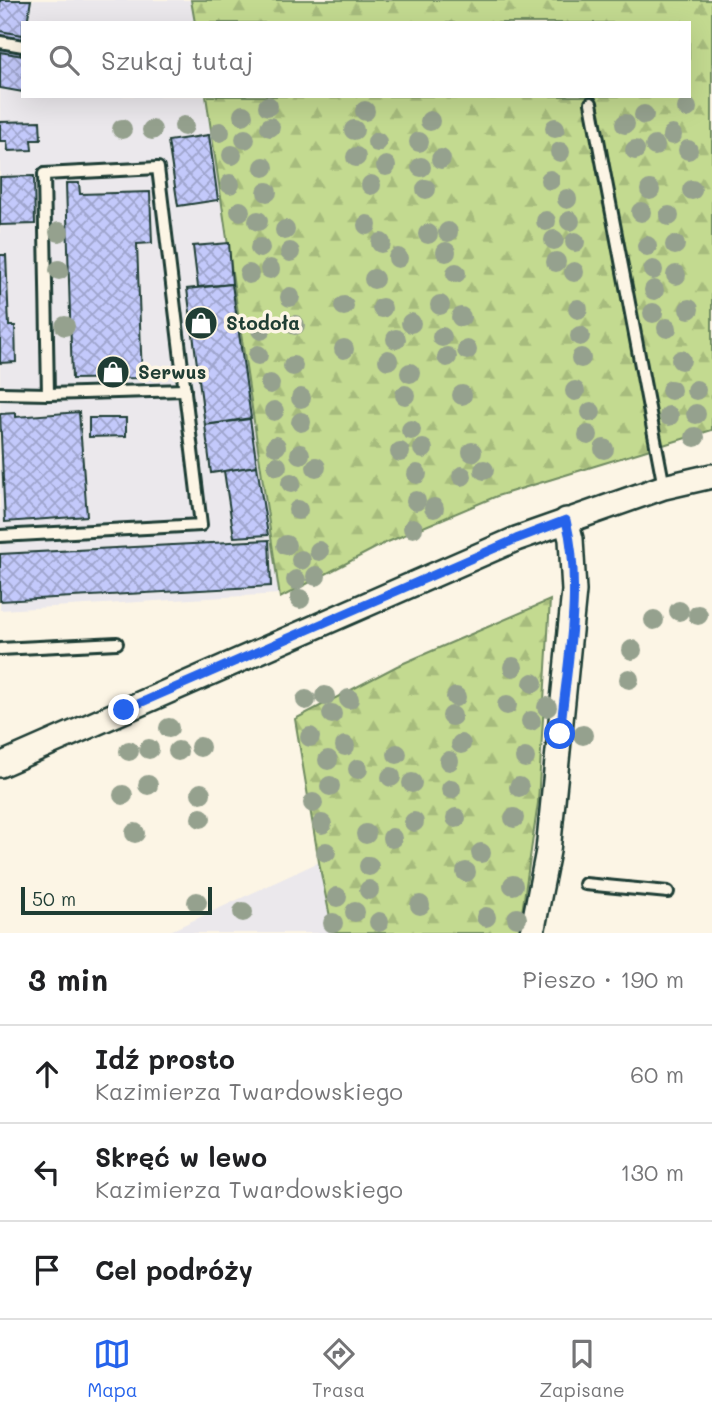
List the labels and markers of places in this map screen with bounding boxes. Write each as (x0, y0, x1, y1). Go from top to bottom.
shop icon: Stodoła (182, 304, 220, 342)
place label: Stodoła (226, 310, 300, 335)
shop icon: Serwus (94, 353, 132, 391)
place label: Serwus (138, 359, 206, 384)

